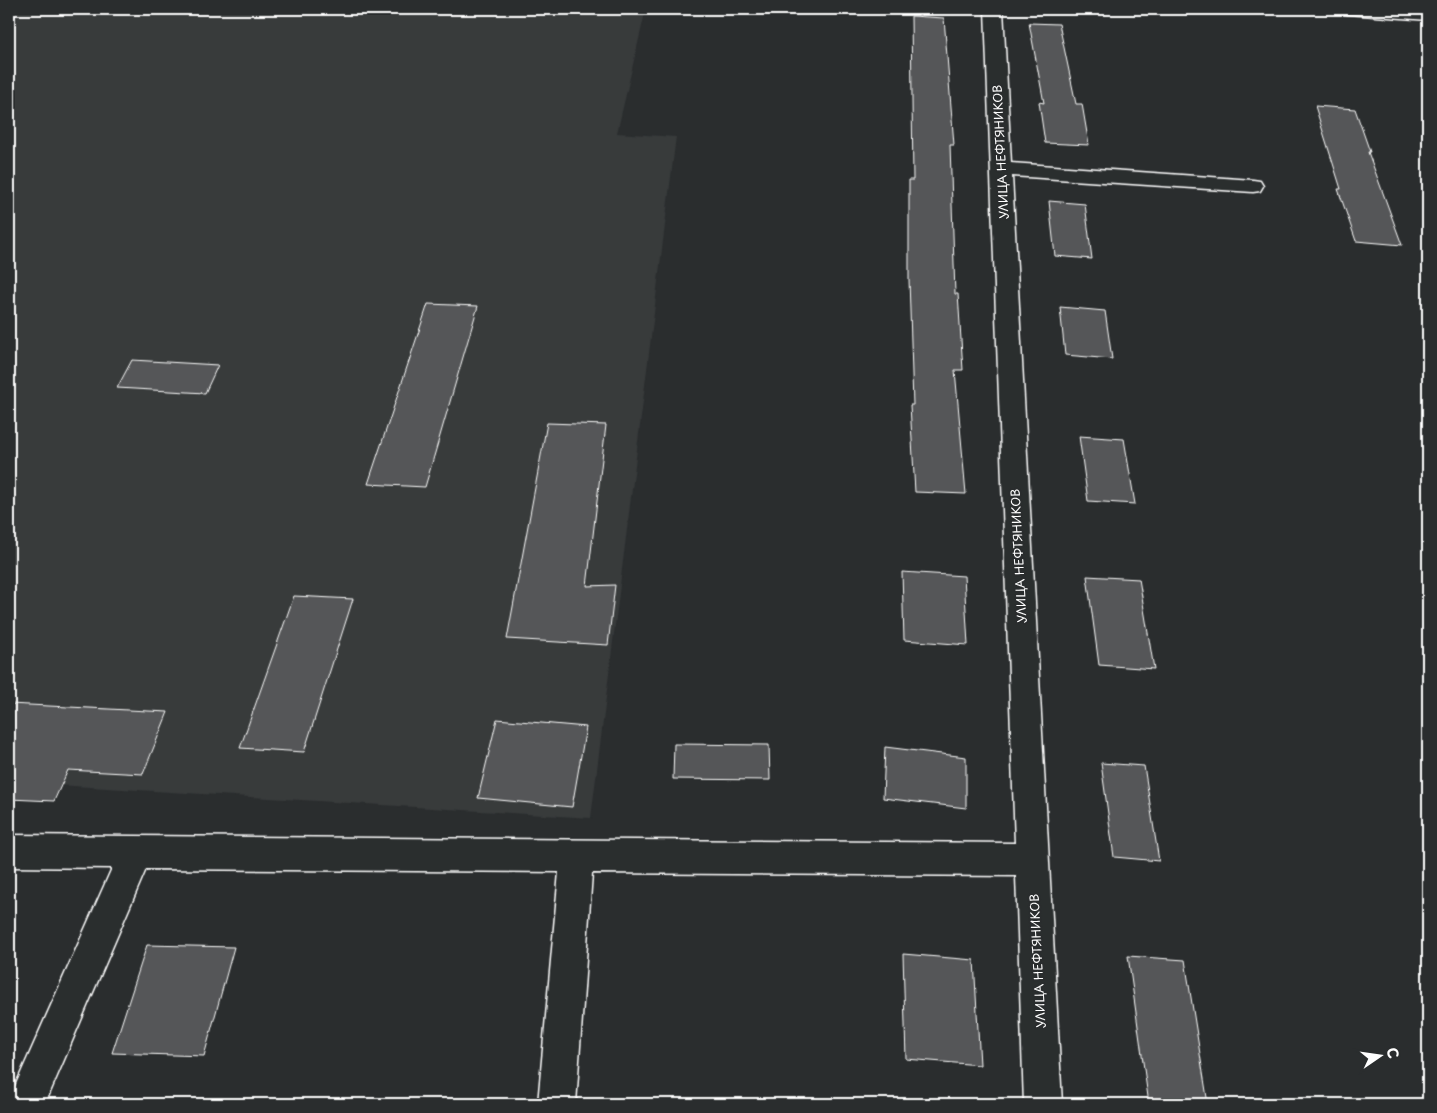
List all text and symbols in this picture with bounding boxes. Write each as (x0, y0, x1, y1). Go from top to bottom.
street label: УЛИЦА НЕФТЯНИКОВ (987, 84, 1013, 220)
street label: УЛИЦА НЕФТЯНИКОВ (1005, 488, 1031, 624)
street label: УЛИЦА НЕФТЯНИКОВ (1024, 893, 1050, 1029)
north arrow (1354, 1030, 1404, 1080)
text: С (1382, 1045, 1405, 1060)

